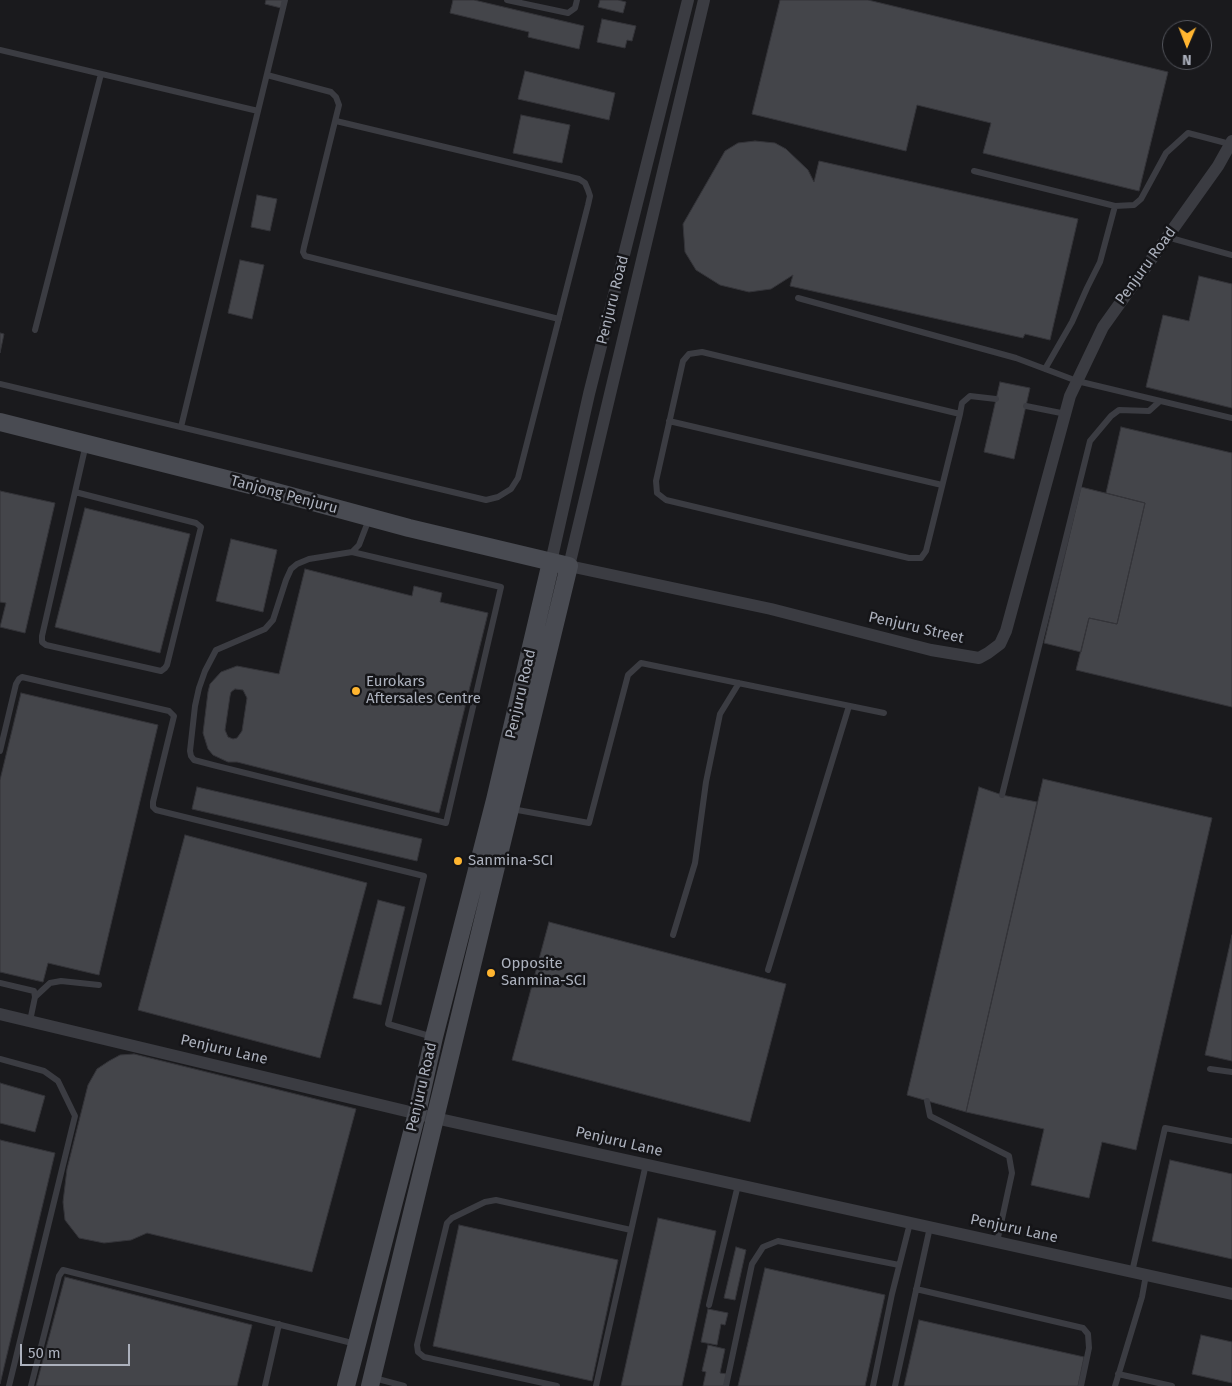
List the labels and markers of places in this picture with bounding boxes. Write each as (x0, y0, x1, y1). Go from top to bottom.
place label: Eurokars Aftersales Centre (366, 673, 481, 708)
marker: Eurokars Aftersales Centre (350, 685, 362, 697)
place label: Sanmina-SCI (468, 852, 553, 870)
marker: Sanmina-SCI (452, 855, 464, 867)
place label: Opposite Sanmina-SCI (501, 955, 586, 990)
marker: Opposite Sanmina-SCI (485, 967, 497, 979)

